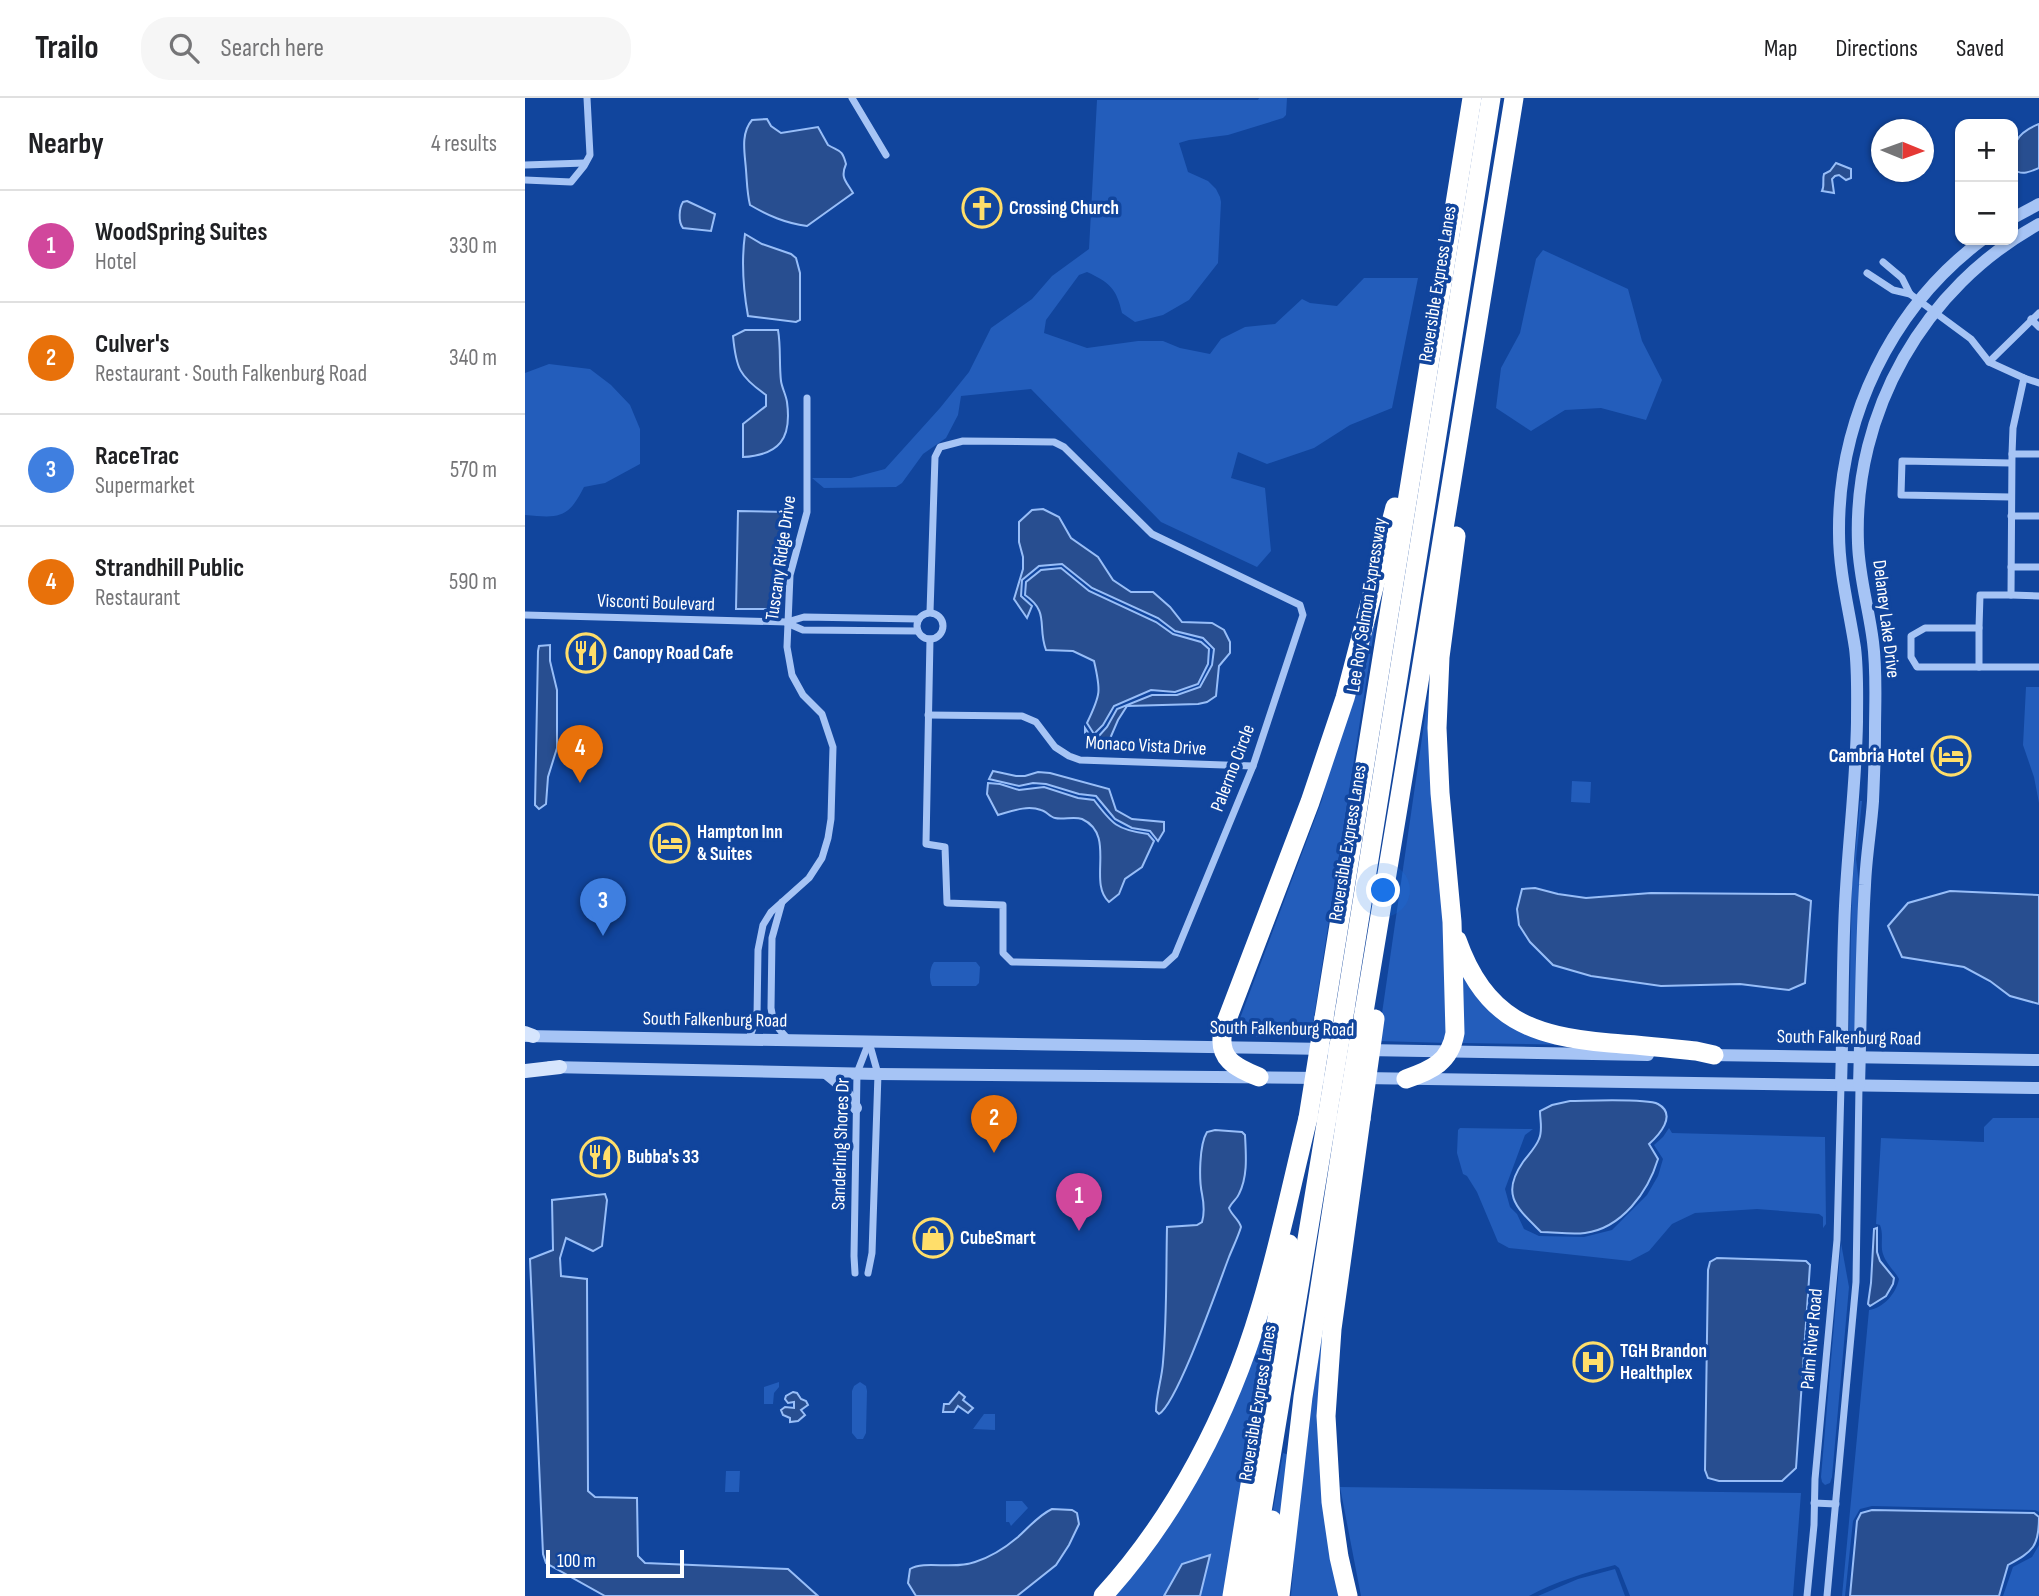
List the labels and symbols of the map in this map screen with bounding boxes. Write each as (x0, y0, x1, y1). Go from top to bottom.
north arrow (1871, 119, 1934, 182)
church icon: Crossing Church (961, 187, 1003, 229)
place label: Crossing Church (1009, 197, 1119, 220)
street label: Reversible Express Lanes (1414, 204, 1462, 364)
street label: Tuscany Ridge Drive (761, 494, 801, 622)
street label: Lee Roy Selmon Expressway (1342, 515, 1392, 694)
street label: Delaney Lake Drive (1867, 559, 1905, 679)
street label: Visconti Boulevard (597, 589, 715, 617)
restaurant icon: Canopy Road Cafe (565, 632, 607, 674)
place label: Canopy Road Cafe (613, 642, 733, 665)
street label: Palermo Circle (1206, 721, 1260, 815)
pin: 4 (557, 725, 603, 783)
street label: Monaco Vista Drive (1085, 731, 1207, 761)
hotel icon: Cambria Hotel (1930, 735, 1972, 777)
place label: Cambria Hotel (1829, 745, 1924, 768)
street label: Reversible Express Lanes (1324, 763, 1372, 923)
place label: Hampton Inn & Suites (697, 821, 783, 866)
hotel icon: Hampton Inn & Suites (649, 822, 691, 864)
your location (1366, 873, 1400, 907)
pin: 3 (580, 878, 626, 936)
street label: South Falkenburg Road (643, 1007, 787, 1033)
street label: South Falkenburg Road (1210, 1016, 1354, 1042)
street label: South Falkenburg Road (1777, 1025, 1921, 1051)
street label: Sanderling Shores Dr (827, 1077, 855, 1211)
pin: 2 (971, 1095, 1017, 1153)
restaurant icon: Bubba's 33 (579, 1136, 621, 1178)
place label: Bubba's 33 (627, 1146, 699, 1169)
pin: 1 (1056, 1173, 1102, 1231)
shop icon: CubeSmart (912, 1217, 954, 1259)
place label: CubeSmart (960, 1227, 1036, 1250)
street label: Palm River Road (1796, 1288, 1828, 1390)
street label: Reversible Express Lanes (1234, 1323, 1282, 1483)
place label: TGH Brandon Healthplex (1620, 1340, 1707, 1385)
hospital icon: TGH Brandon Healthplex (1572, 1341, 1614, 1383)
scale bar (546, 1547, 684, 1579)

